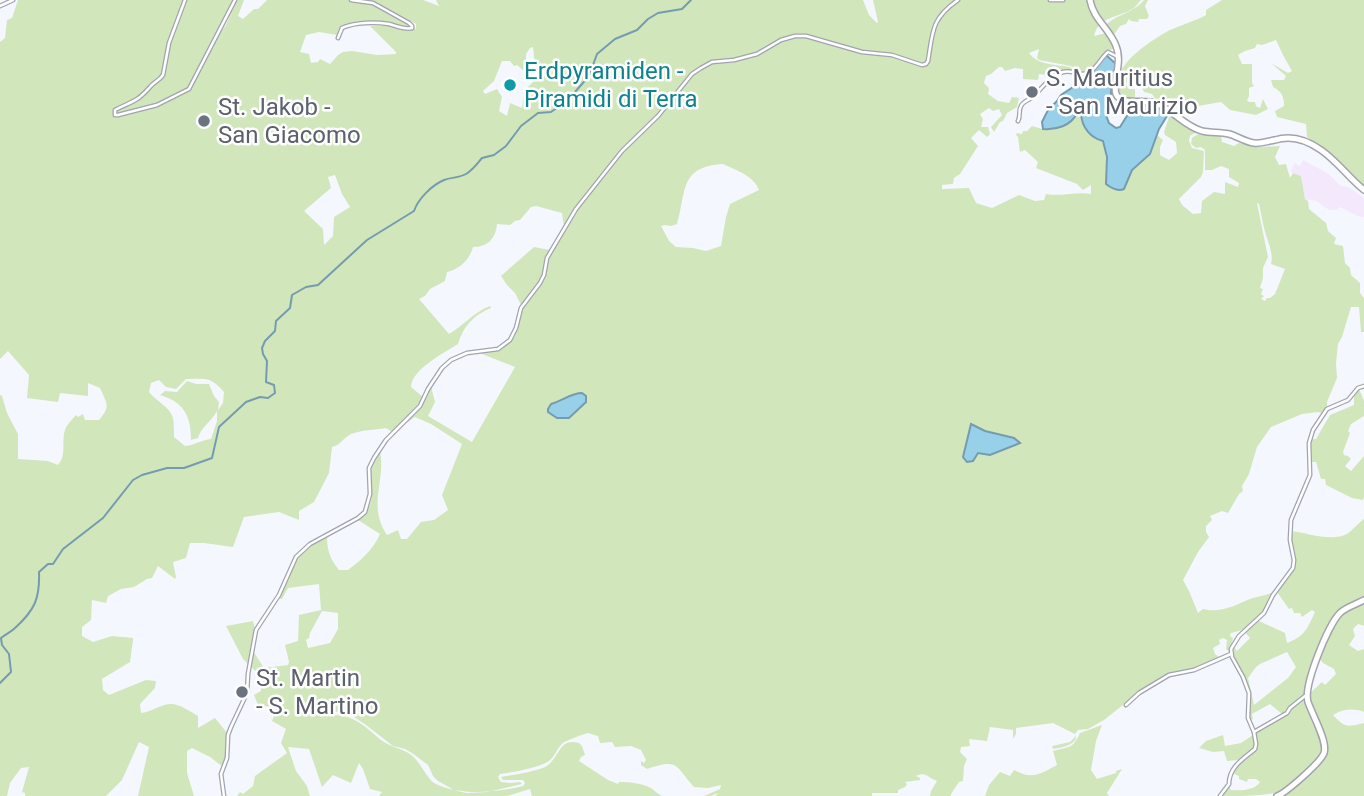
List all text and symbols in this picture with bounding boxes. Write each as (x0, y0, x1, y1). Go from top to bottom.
place label: Erdpyramiden - Piramidi di Terra (524, 57, 698, 113)
place label: S. Mauritius - San Maurizio (1046, 64, 1198, 120)
marker: Erdpyramiden - Piramidi di Terra (502, 77, 518, 93)
marker: S. Mauritius - San Maurizio (1024, 84, 1040, 100)
place label: St. Jakob - San Giacomo (218, 93, 361, 149)
marker: St. Jakob - San Giacomo (196, 113, 212, 129)
place label: St. Martin - S. Martino (256, 664, 378, 720)
marker: St. Martin - S. Martino (234, 684, 250, 700)

